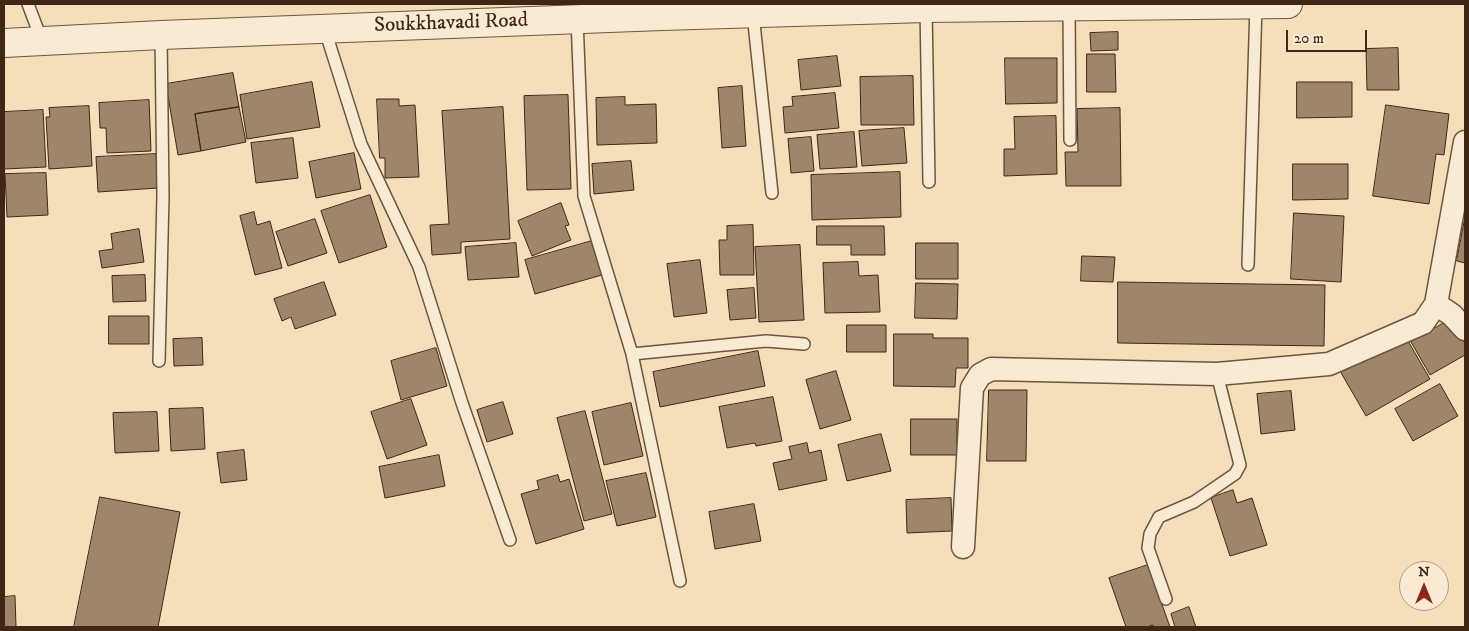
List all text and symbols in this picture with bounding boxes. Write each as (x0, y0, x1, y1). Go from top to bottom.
street label: Soukkhavadi Road (374, 9, 528, 39)
scale bar (1289, 20, 1370, 52)
text: 20 m (1294, 29, 1324, 48)
north arrow (1399, 561, 1449, 611)
text: N (1418, 563, 1430, 581)

